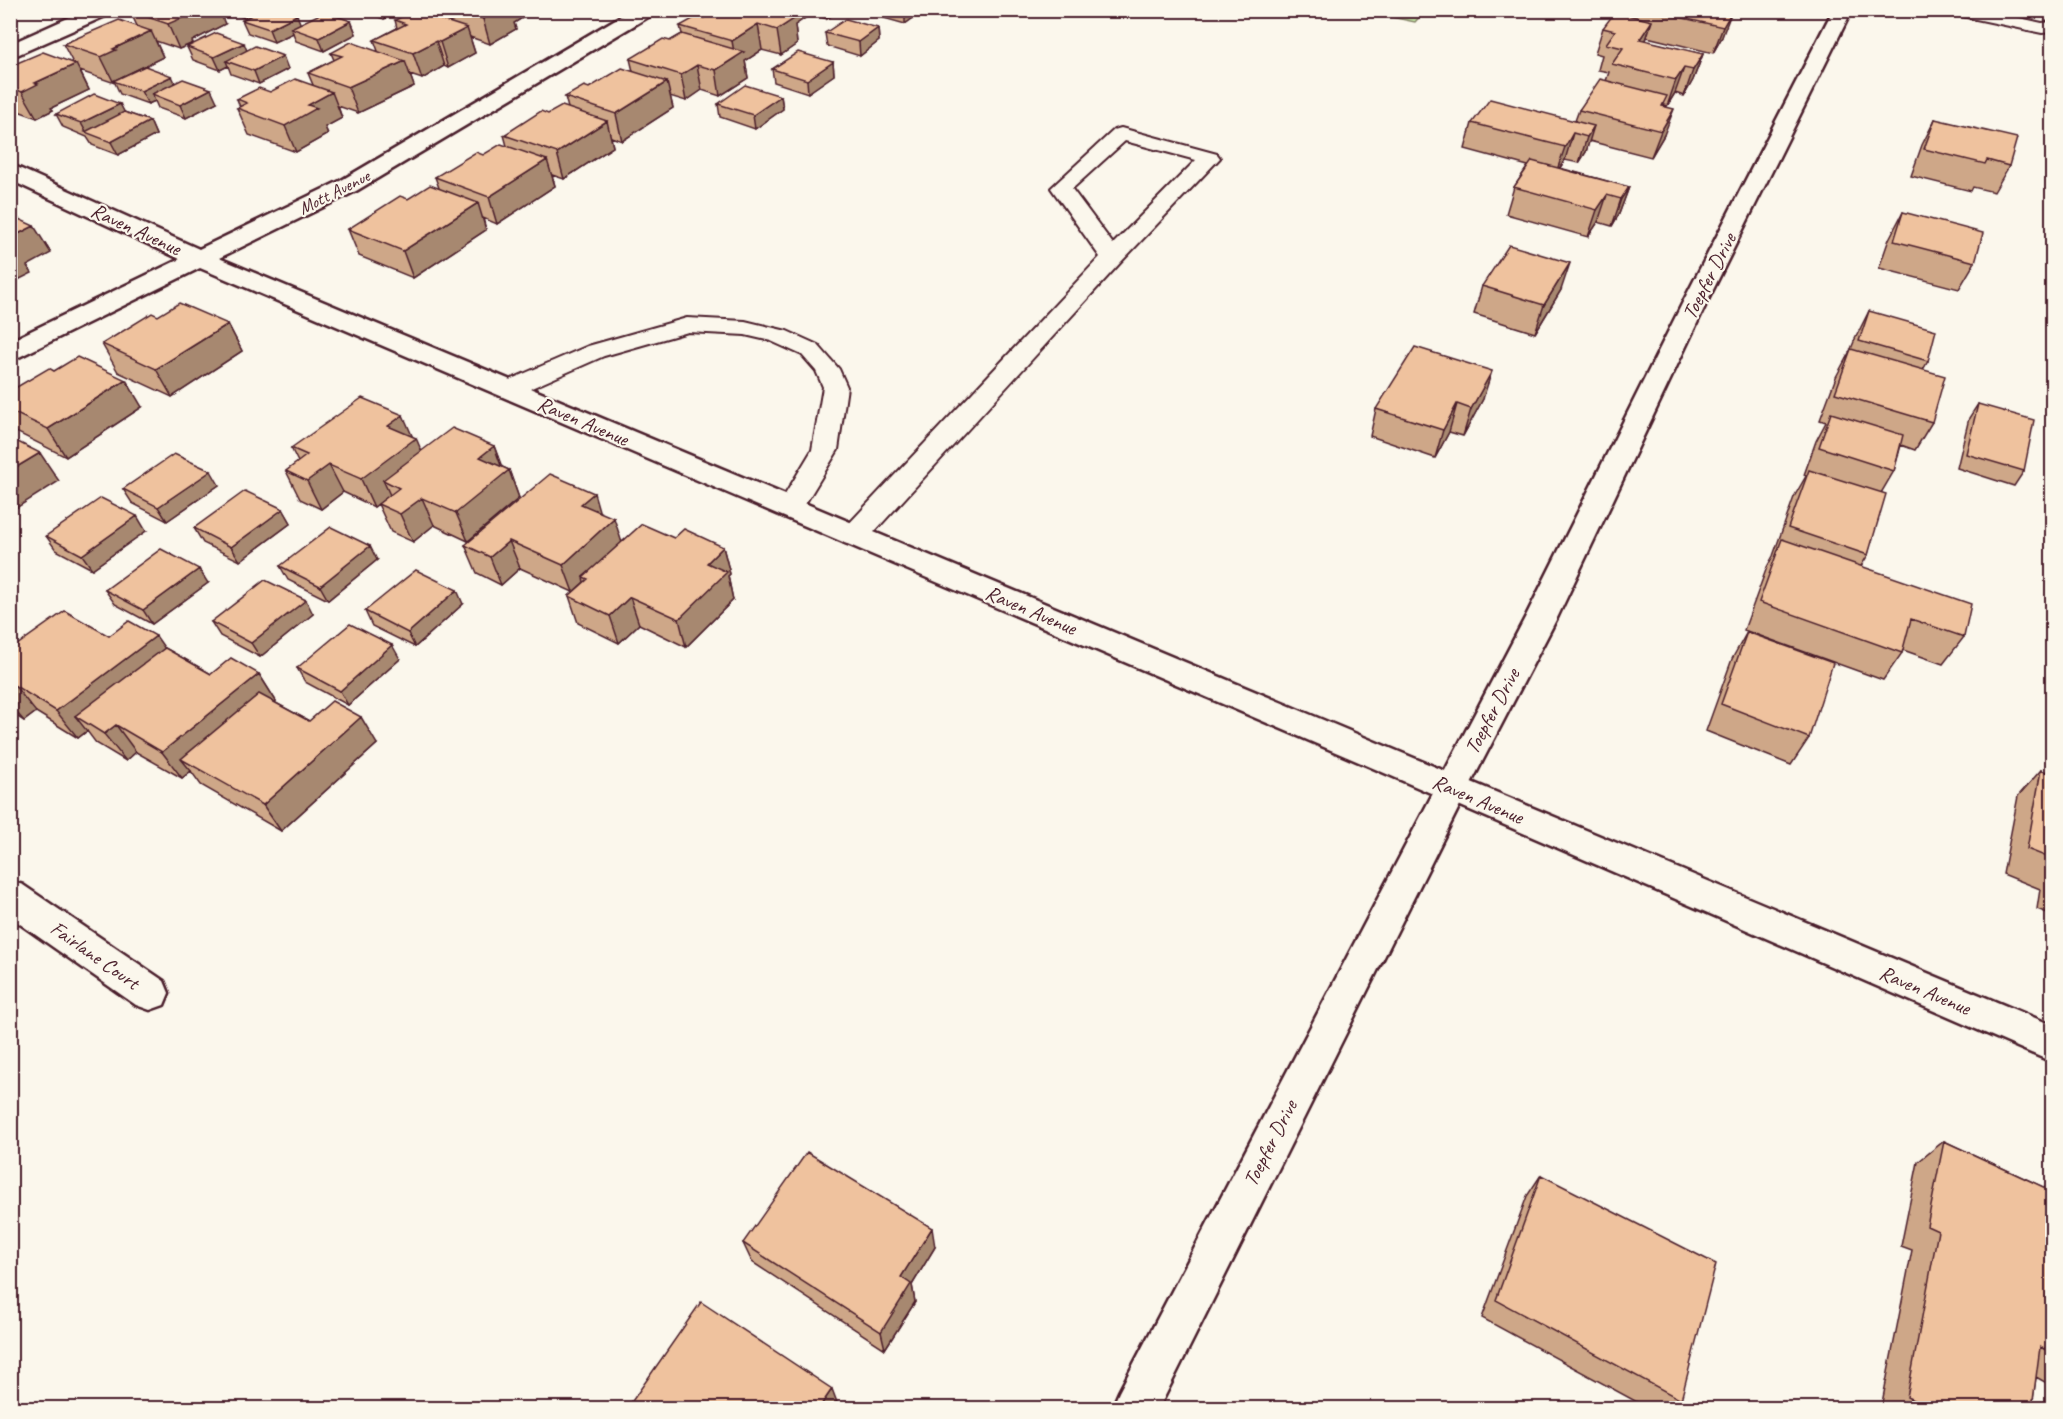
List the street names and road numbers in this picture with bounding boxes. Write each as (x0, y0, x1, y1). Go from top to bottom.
street label: Mott Avenue (295, 164, 374, 219)
street label: Raven Avenue (87, 197, 186, 262)
street label: Toepfer Drive (1676, 228, 1742, 323)
street label: Raven Avenue (534, 390, 633, 452)
street label: Raven Avenue (982, 579, 1081, 641)
street label: Toepfer Drive (1459, 663, 1526, 758)
street label: Raven Avenue (1429, 768, 1528, 830)
street label: Fairlane Court (45, 915, 146, 996)
street label: Raven Avenue (1876, 959, 1975, 1021)
street label: Toepfer Drive (1237, 1095, 1303, 1190)

